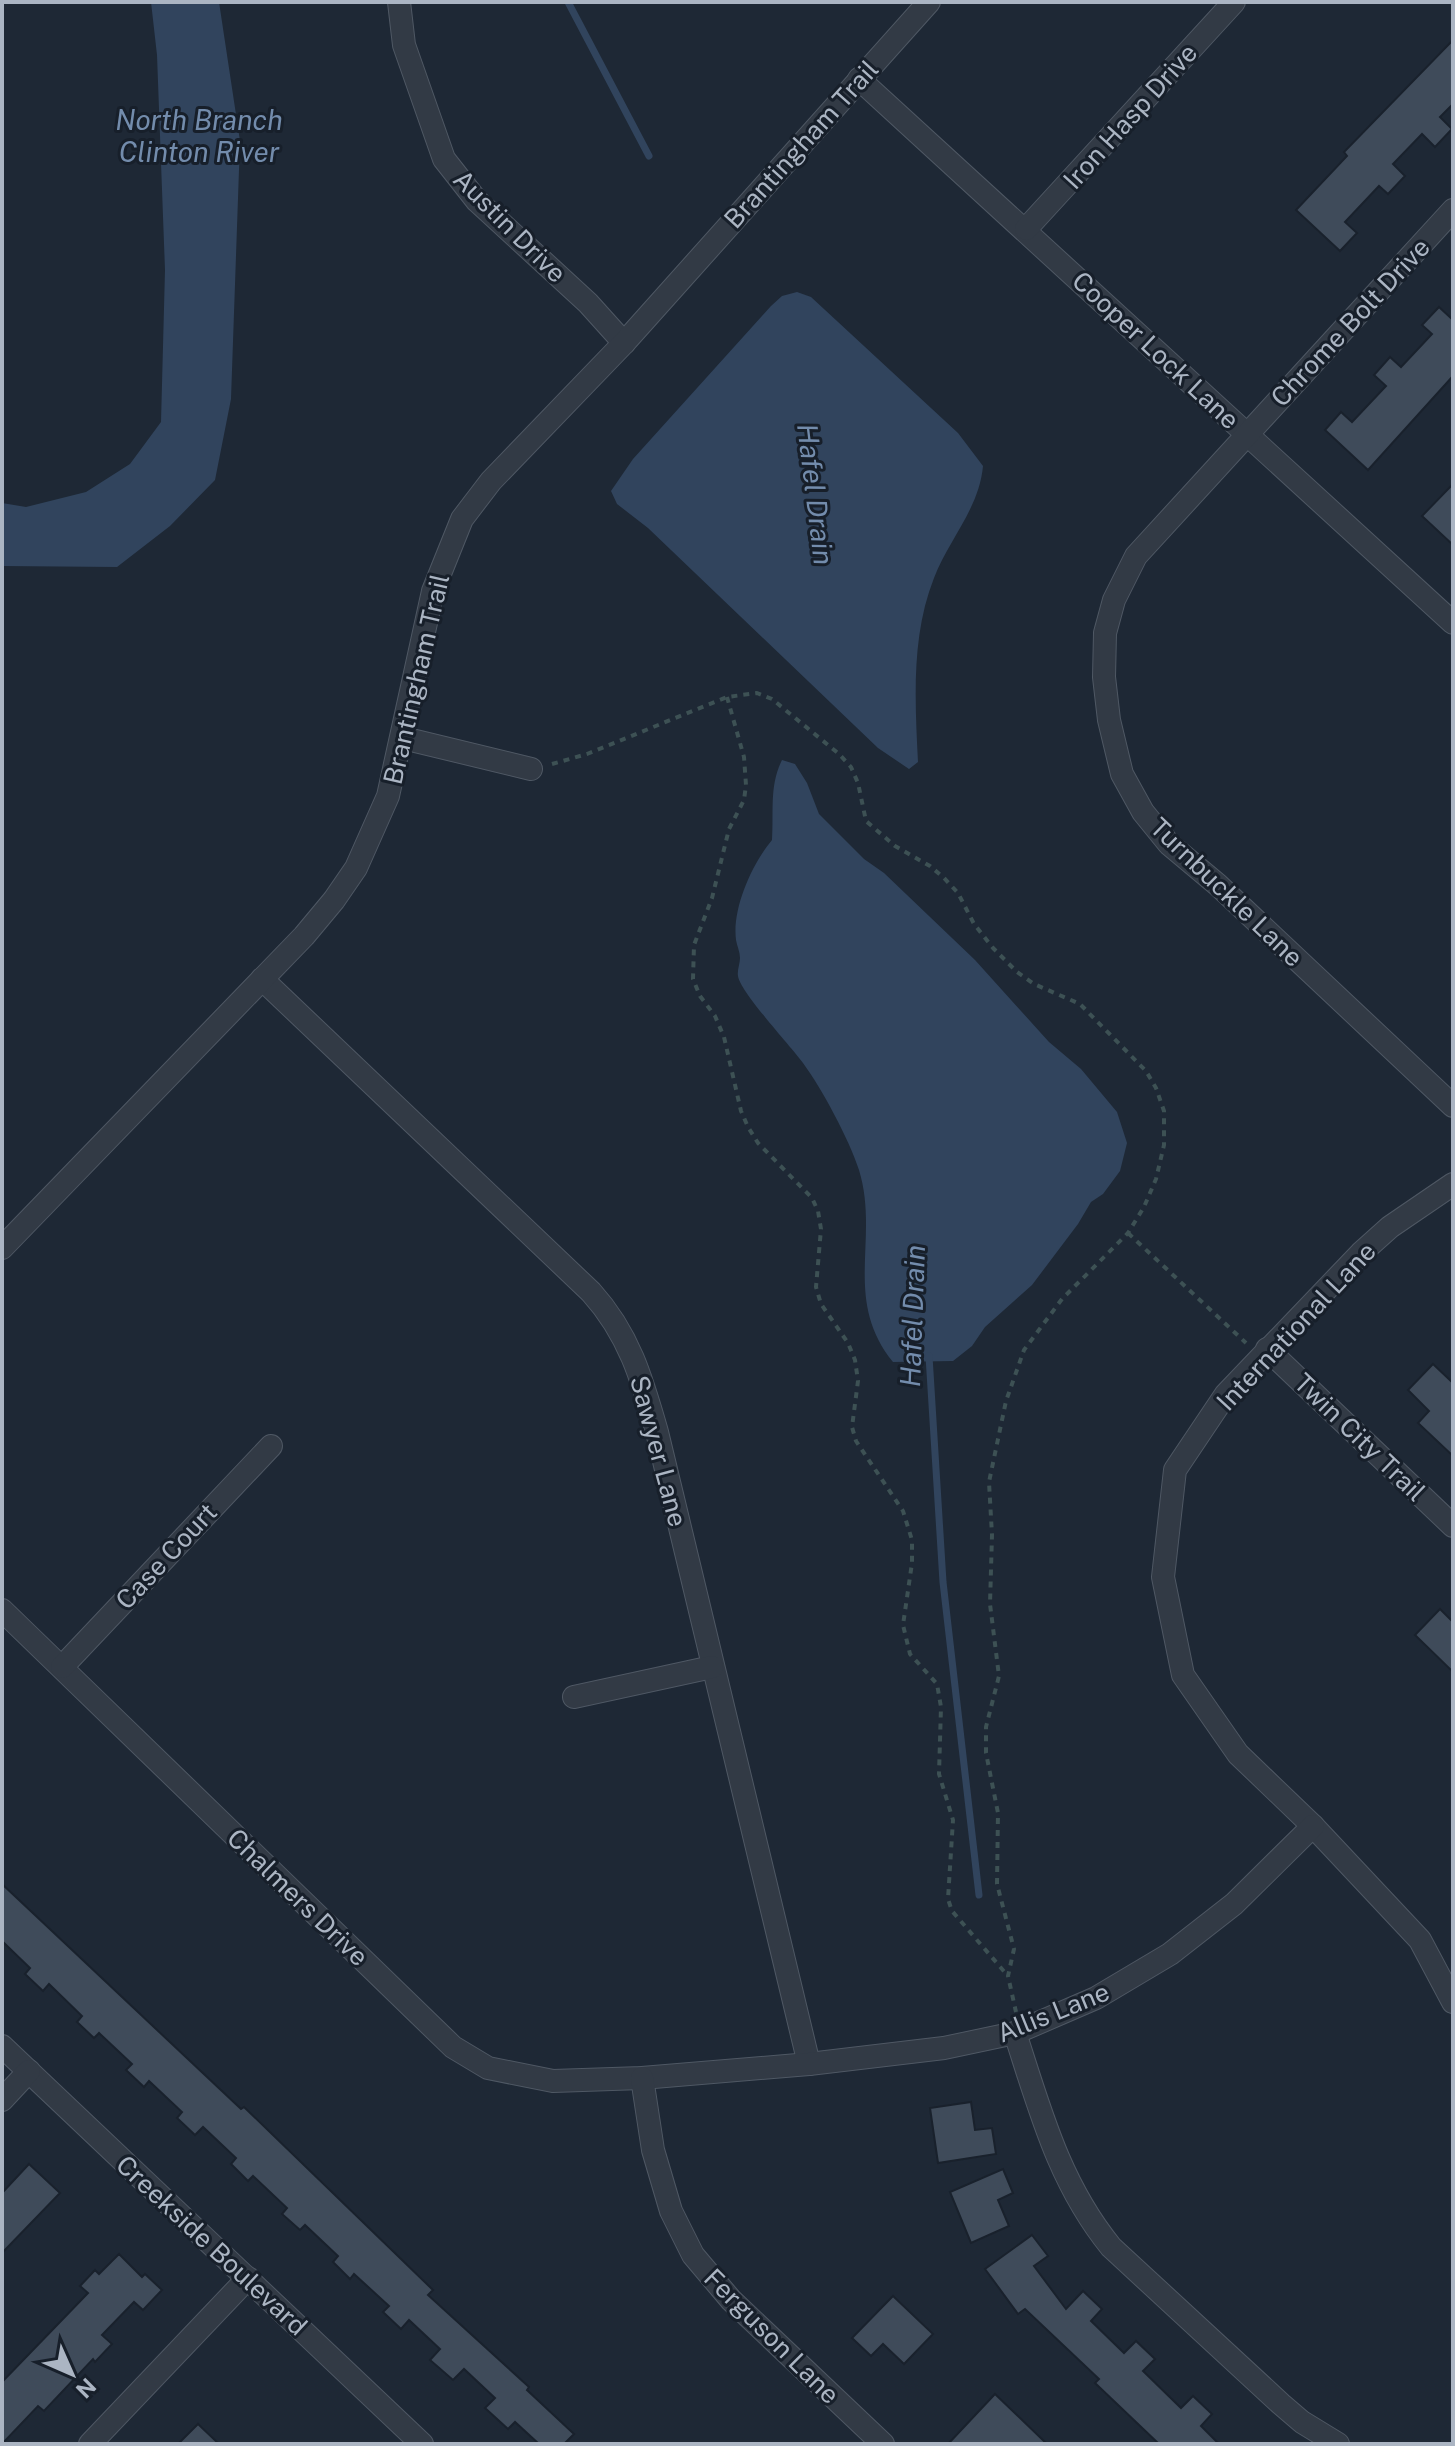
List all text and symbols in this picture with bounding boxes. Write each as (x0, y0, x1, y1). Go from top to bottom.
street label: Iron Hasp Drive (1057, 37, 1203, 195)
street label: Brantingham Trail (718, 54, 884, 234)
water label: North Branch Clinton River (115, 103, 283, 168)
street label: Austin Drive (447, 163, 573, 289)
street label: Chrome Bolt Drive (1264, 231, 1436, 413)
street label: Cooper Lock Lane (1066, 265, 1246, 435)
water label: Hafel Drain (791, 421, 841, 567)
street label: Brantingham Trail (377, 571, 455, 787)
street label: Turnbuckle Lane (1144, 811, 1310, 973)
street label: International Lane (1210, 1235, 1382, 1417)
water label: Hafel Drain (893, 1244, 931, 1388)
street label: Twin City Trail (1288, 1367, 1432, 1507)
street label: Sawyer Lane (624, 1372, 694, 1530)
street label: Case Court (109, 1497, 223, 1615)
street label: Chalmers Drive (221, 1822, 375, 1972)
street label: Allis Lane (992, 1975, 1114, 2049)
street label: Creekside Boulevard (110, 2149, 314, 2341)
street label: Ferguson Lane (698, 2262, 846, 2410)
north arrow (32, 2334, 112, 2414)
text: N (71, 2373, 101, 2403)

